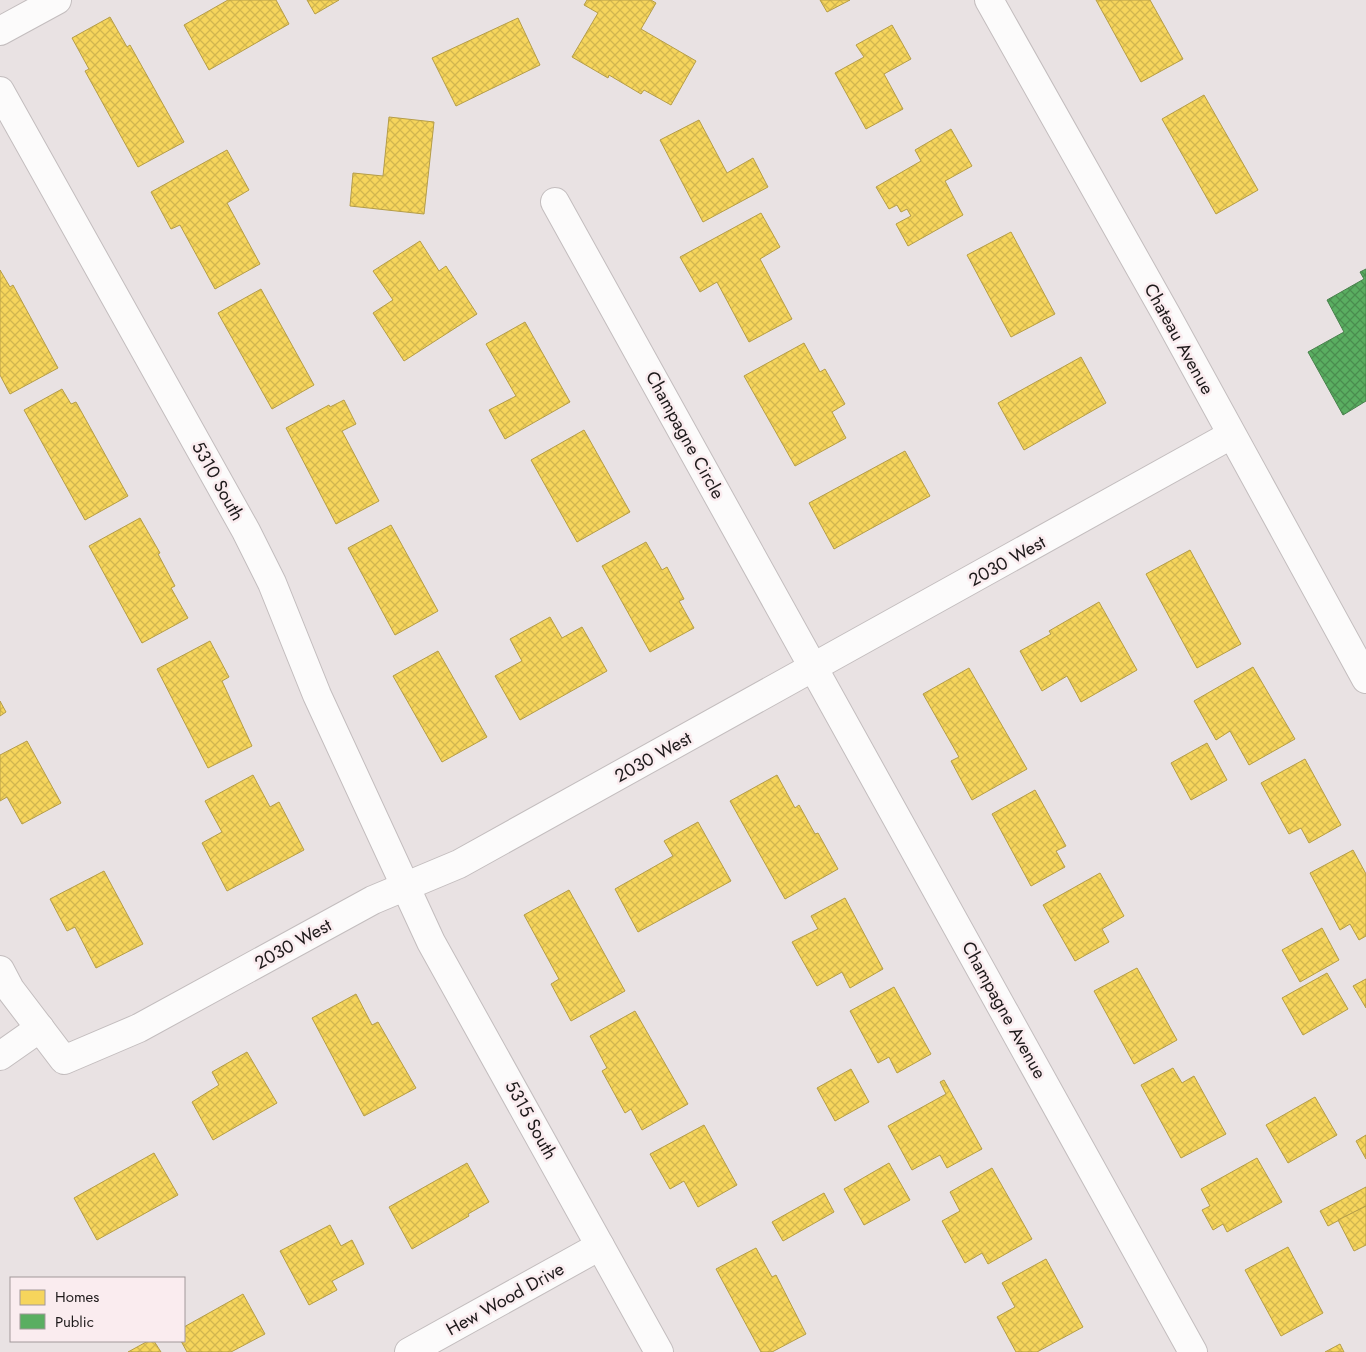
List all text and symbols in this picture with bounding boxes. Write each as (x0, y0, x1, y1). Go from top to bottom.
street label: Chateau Avenue (1138, 279, 1220, 399)
street label: Champagne Circle (639, 366, 731, 504)
street label: 5310 South (185, 437, 251, 525)
street label: 2030 West (964, 529, 1051, 593)
street label: 2030 West (610, 725, 697, 789)
street label: 2030 West (250, 912, 337, 976)
street label: Champagne Avenue (955, 936, 1053, 1084)
street label: 5315 South (499, 1076, 563, 1164)
street label: Hew Wood Drive (441, 1256, 569, 1342)
legend (10, 1277, 185, 1342)
text: Homes (55, 1286, 99, 1308)
text: Public (55, 1311, 94, 1333)

